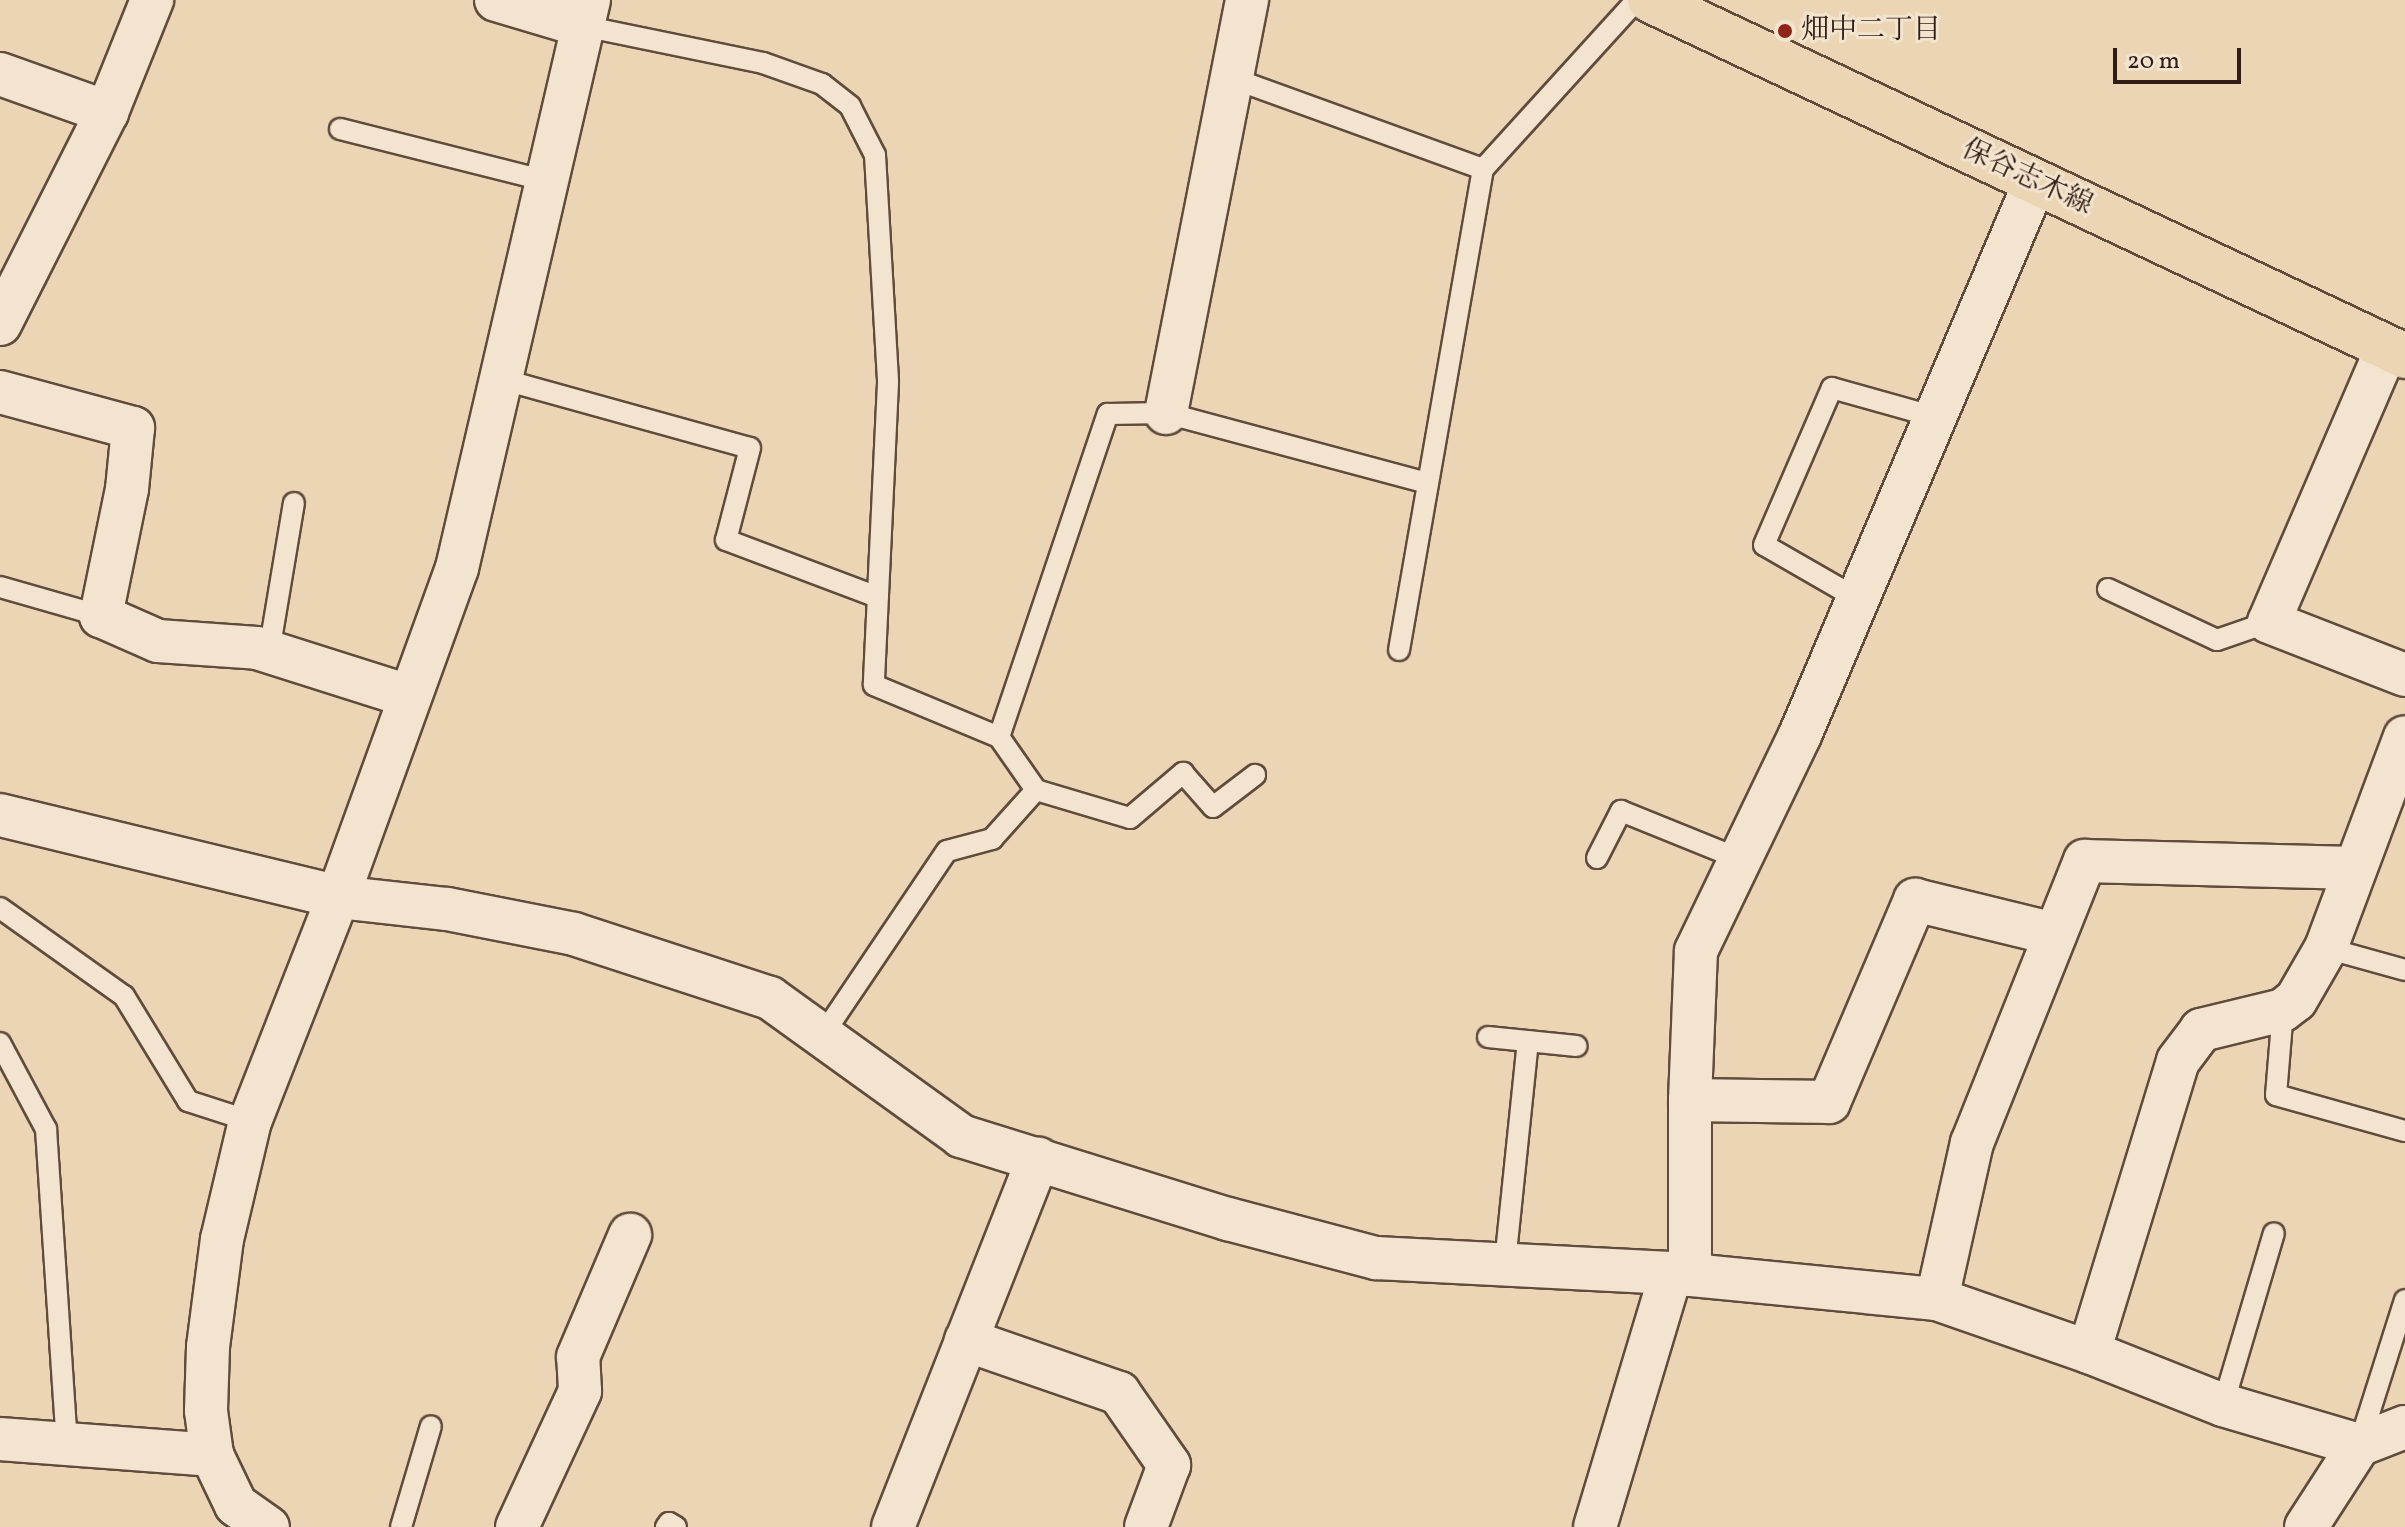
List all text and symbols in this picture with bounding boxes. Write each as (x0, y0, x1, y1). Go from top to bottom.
place label: 畑中二丁目 (1801, 14, 1941, 48)
marker: 畑中二丁目 (1776, 22, 1794, 40)
scale bar (2117, 32, 2245, 82)
text: 20 m (2127, 45, 2180, 79)
street label: 保谷志木線 (1956, 133, 2098, 223)

